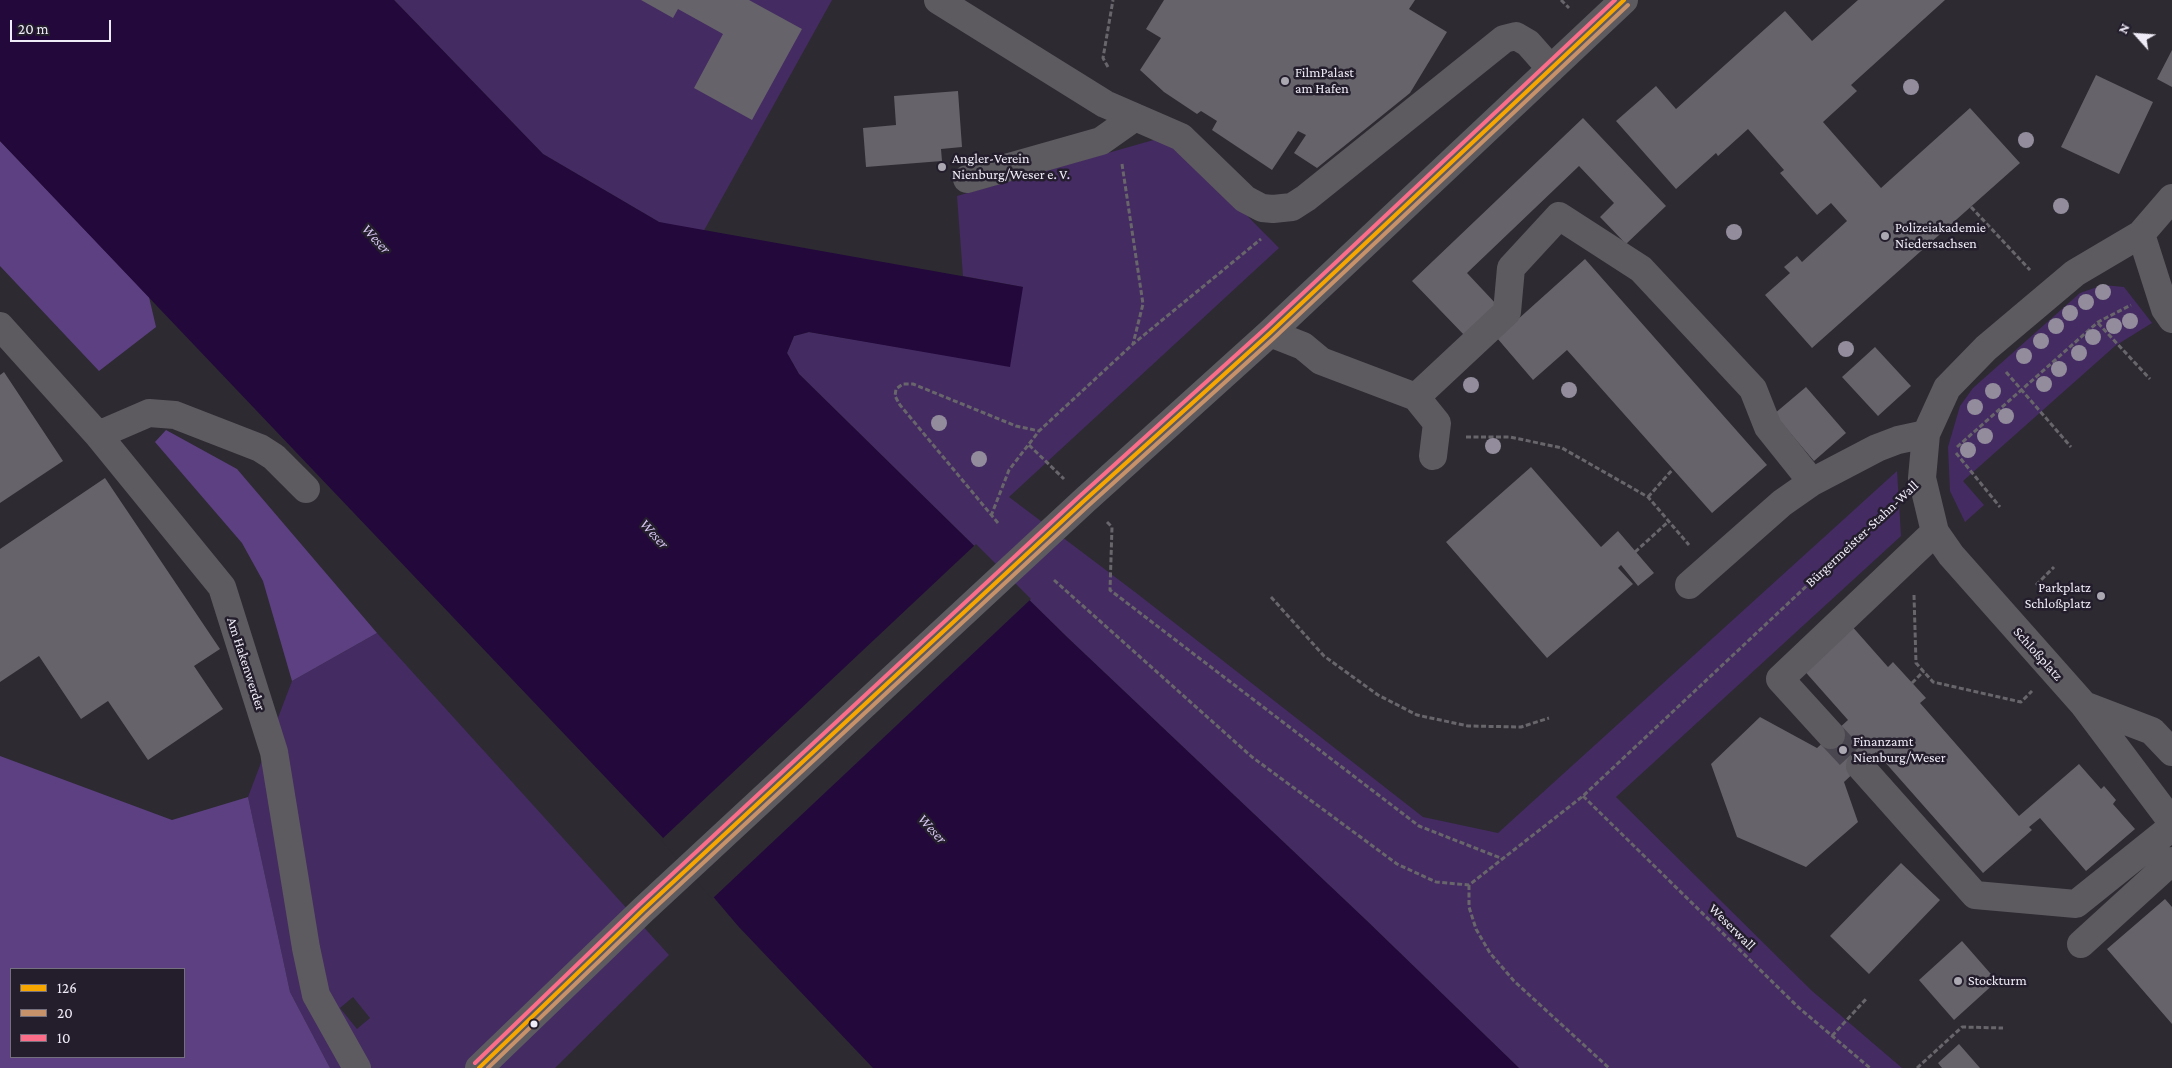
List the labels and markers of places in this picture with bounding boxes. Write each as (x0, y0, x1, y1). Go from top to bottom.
place label: FilmPalast am Hafen (1295, 65, 1354, 98)
marker: FilmPalast am Hafen (1279, 75, 1291, 87)
place label: Angler-Verein Nienburg/Weser e. V. (952, 151, 1070, 184)
marker: Angler-Verein Nienburg/Weser e. V. (936, 161, 948, 173)
place label: Polizeiakademie Niedersachsen (1895, 220, 1986, 252)
marker: Polizeiakademie Niedersachsen (1879, 230, 1891, 242)
place label: Parkplatz Schloßplatz (2025, 580, 2091, 612)
marker: Parkplatz Schloßplatz (2095, 590, 2107, 602)
place label: Finanzamt Nienburg/Weser (1853, 734, 1946, 766)
marker: Finanzamt Nienburg/Weser (1837, 744, 1849, 756)
place label: Stockturm (1968, 973, 2027, 989)
marker: Stockturm (1952, 975, 1964, 987)
unlabelled marker (529, 1019, 539, 1029)

